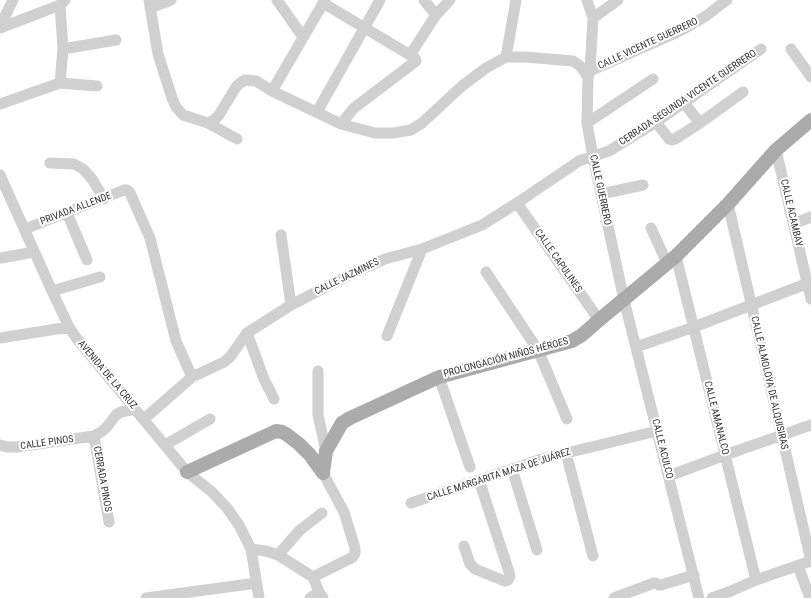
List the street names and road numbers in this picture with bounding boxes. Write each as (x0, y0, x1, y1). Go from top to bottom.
street label: CALLE VICENTE GUERRERO (596, 16, 700, 72)
street label: CERRADA SEGUNDA VICENTE GUERRERO (617, 47, 759, 149)
street label: CALLE GUERRERO (587, 154, 613, 226)
street label: CALLE ACAMBAY (777, 178, 805, 248)
street label: PRIVADA ALLENDE (39, 190, 113, 228)
street label: CALLE CAPULINES (532, 227, 584, 295)
street label: CALLE JAZMINES (313, 256, 381, 298)
street label: CALLE ALMOLOYA DE ALQUISIRAS (748, 315, 790, 451)
street label: PROLONGACIÓN NIÑOS HÉROES (442, 336, 570, 380)
street label: AVENIDA DE LA CRUZ (75, 338, 139, 412)
street label: CALLE AMANALCO (701, 380, 731, 456)
street label: CALLE ACULCO (649, 418, 675, 480)
street label: CALLE PINOS (20, 433, 74, 453)
street label: CERRADA PINOS (90, 445, 114, 513)
street label: CALLE MARGARITA MAZA DE JUÁREZ (426, 446, 572, 504)

